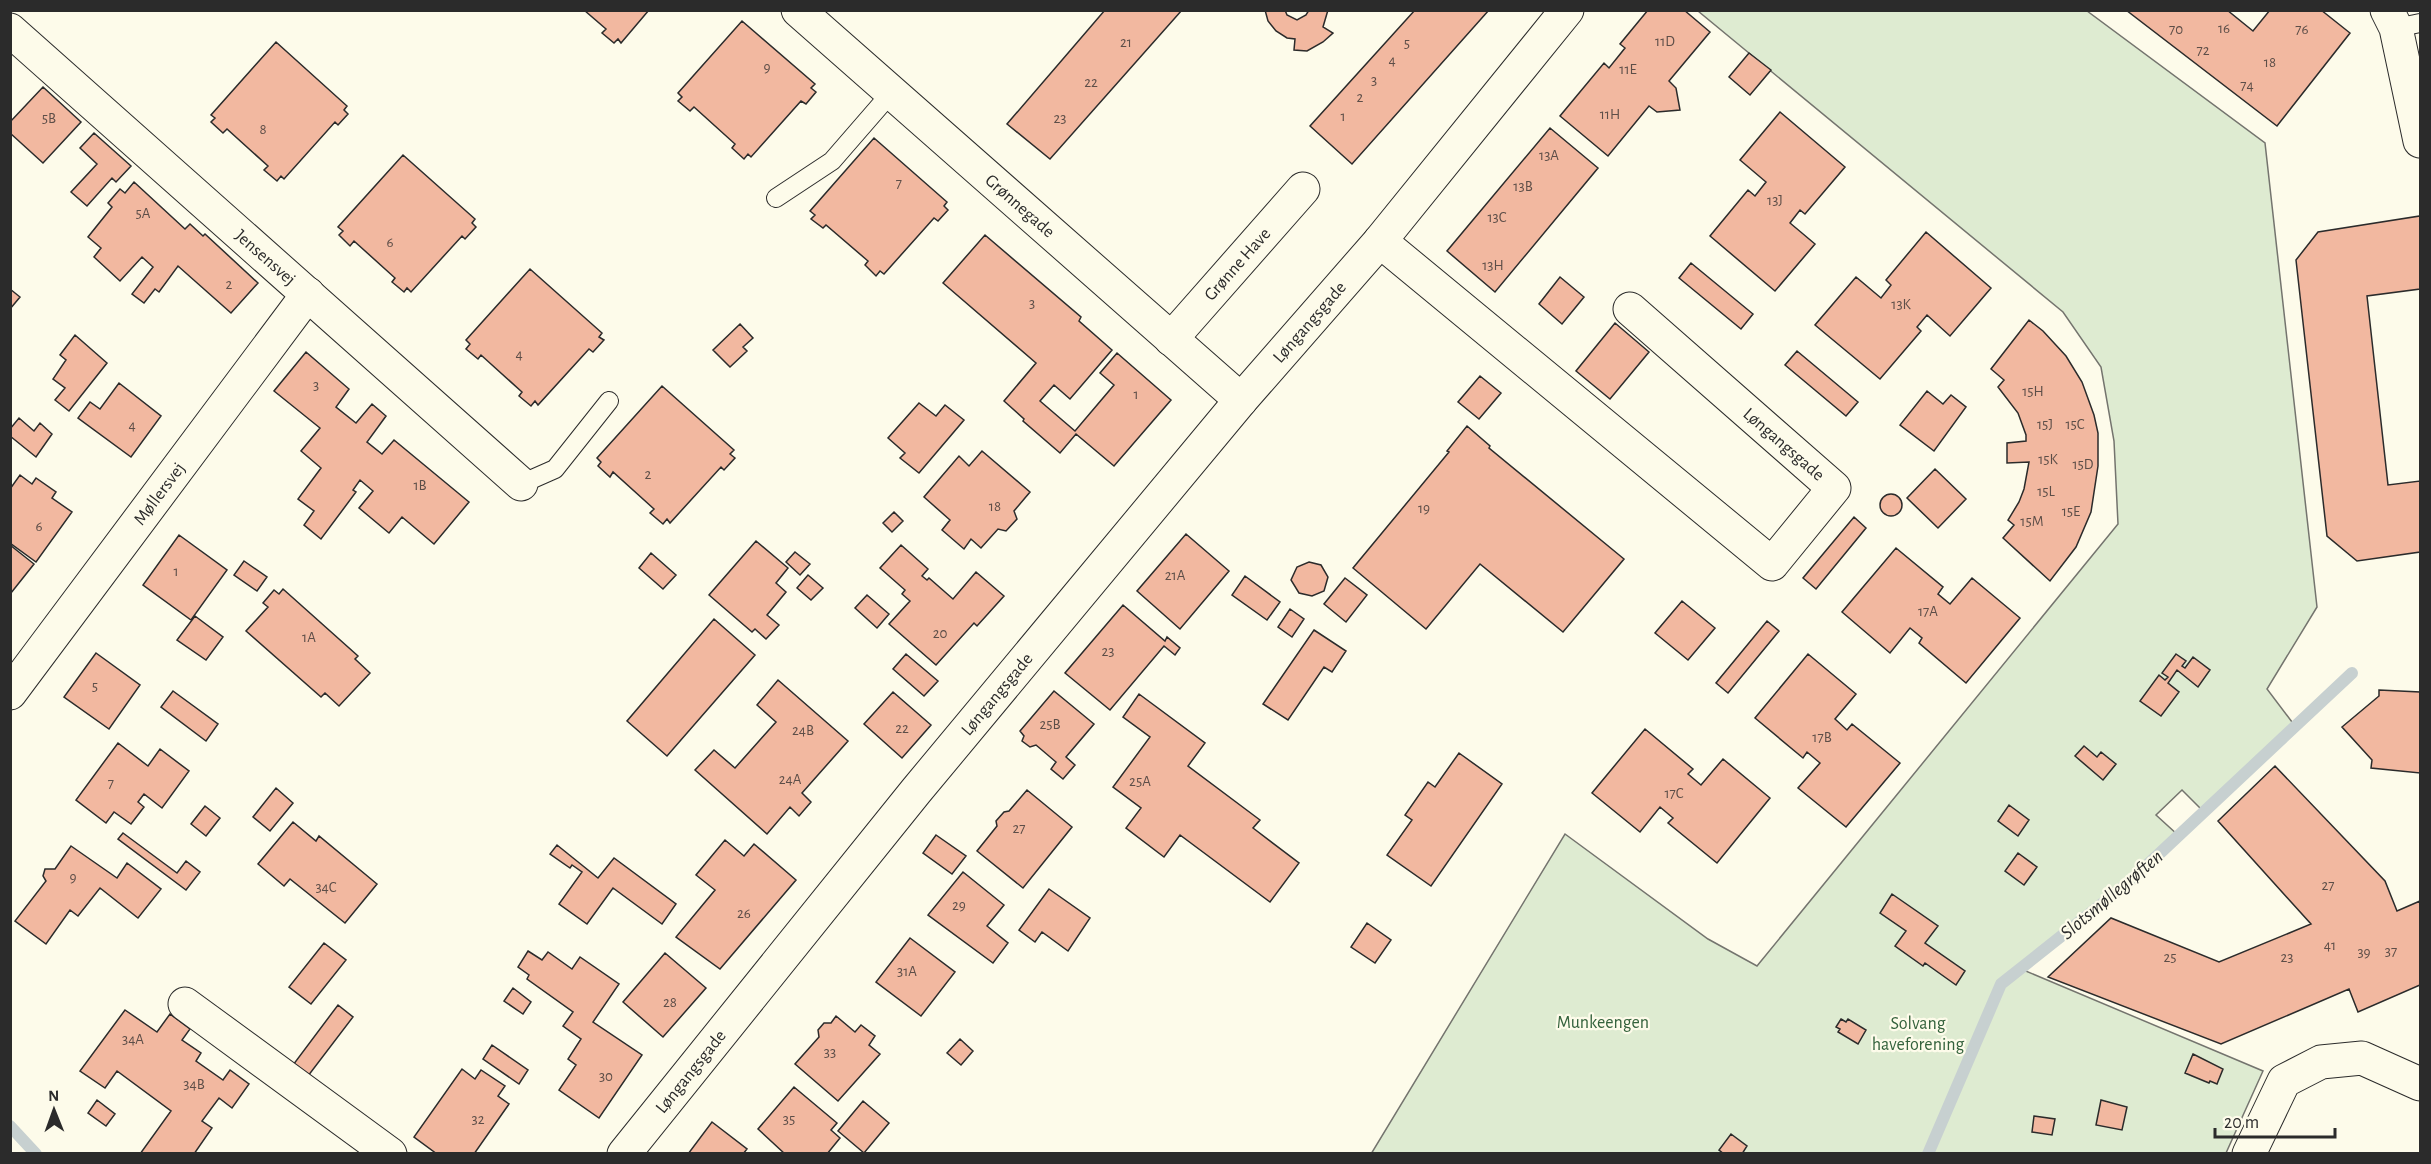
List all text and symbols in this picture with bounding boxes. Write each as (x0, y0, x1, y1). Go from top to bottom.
house number: 16 (2218, 21, 2230, 36)
house number: 70 (2169, 22, 2183, 37)
house number: 76 (2295, 22, 2309, 37)
house number: 11D (1655, 34, 1675, 49)
house number: 21 (1120, 35, 1132, 50)
house number: 5 (1404, 36, 1410, 51)
house number: 72 (2196, 43, 2210, 58)
house number: 4 (1388, 53, 1396, 68)
house number: 18 (2264, 55, 2276, 70)
house number: 9 (763, 60, 771, 75)
house number: 11E (1619, 62, 1637, 77)
house number: 3 (1371, 73, 1377, 88)
house number: 22 (1084, 75, 1098, 90)
house number: 74 (2240, 78, 2254, 93)
house number: 2 (1357, 90, 1364, 105)
house number: 11H (1600, 107, 1620, 122)
house number: 1 (1340, 109, 1346, 124)
house number: 5B (42, 111, 56, 126)
house number: 23 (1053, 111, 1067, 126)
house number: 8 (259, 122, 267, 137)
house number: 13A (1539, 148, 1559, 163)
street label: Grønnegade (981, 171, 1058, 241)
house number: 7 (896, 176, 902, 191)
house number: 13B (1513, 179, 1533, 194)
house number: 13J (1767, 193, 1783, 208)
house number: 5A (136, 206, 151, 221)
house number: 13C (1487, 210, 1507, 225)
street label: Grønne Have (1201, 225, 1274, 304)
street label: Jensensvej (231, 227, 299, 289)
house number: 6 (386, 235, 394, 250)
house number: 13H (1482, 258, 1504, 273)
house number: 2 (226, 277, 233, 292)
street label: Løngangsgade (1270, 279, 1350, 367)
house number: 3 (1029, 296, 1035, 311)
house number: 13K (1891, 297, 1912, 312)
house number: 4 (515, 347, 523, 362)
house number: 3 (313, 378, 319, 393)
house number: 15H (2022, 384, 2044, 399)
house number: 1 (1133, 387, 1139, 402)
street label: Løngangsgade (1739, 405, 1827, 485)
house number: 15J (2037, 417, 2053, 432)
house number: 15C (2065, 417, 2085, 432)
house number: 4 (128, 418, 136, 433)
house number: 15K (2038, 452, 2059, 467)
house number: 15D (2072, 457, 2094, 472)
street label: Møllersvej (131, 460, 189, 529)
house number: 2 (645, 467, 652, 482)
house number: 1B (413, 478, 427, 493)
house number: 15L (2037, 484, 2056, 499)
house number: 18 (989, 499, 1001, 514)
house number: 19 (1418, 501, 1430, 516)
house number: 15E (2062, 504, 2080, 519)
house number: 15M (2020, 514, 2044, 529)
house number: 6 (35, 519, 43, 534)
house number: 1 (173, 564, 179, 579)
house number: 21A (1165, 568, 1186, 583)
house number: 17A (1918, 604, 1938, 619)
house number: 20 (933, 626, 947, 641)
house number: 1A (302, 630, 316, 645)
house number: 23 (1101, 644, 1115, 659)
street label: Løngangsgade (958, 650, 1037, 739)
house number: 5 (92, 679, 98, 694)
house number: 25B (1039, 717, 1061, 732)
house number: 22 (895, 721, 909, 736)
house number: 24B (792, 723, 814, 738)
house number: 17B (1812, 730, 1832, 745)
house number: 24A (779, 772, 802, 787)
house number: 25A (1129, 774, 1151, 789)
house number: 7 (108, 776, 114, 791)
house number: 17C (1664, 786, 1684, 801)
house number: 27 (1012, 821, 1026, 836)
water label: Slotsmøllegrøften (2057, 846, 2167, 943)
house number: 9 (69, 870, 77, 885)
house number: 27 (2321, 878, 2335, 893)
house number: 34C (315, 880, 337, 895)
house number: 29 (952, 898, 966, 913)
house number: 26 (737, 906, 751, 921)
house number: 41 (2324, 938, 2336, 953)
house number: 37 (2385, 944, 2397, 959)
house number: 39 (2357, 945, 2371, 960)
house number: 25 (2163, 950, 2177, 965)
house number: 23 (2280, 950, 2294, 965)
house number: 31A (897, 964, 917, 979)
house number: 28 (663, 995, 677, 1010)
park label: Munkeengen (1557, 1014, 1649, 1032)
park label: Solvang haveforening (1872, 1015, 1965, 1054)
street label: Løngangsgade (653, 1027, 730, 1117)
house number: 34A (122, 1032, 144, 1047)
house number: 33 (824, 1045, 836, 1060)
house number: 30 (599, 1069, 613, 1084)
house number: 34B (183, 1077, 205, 1092)
north arrow (24, 1080, 84, 1140)
text: N (48, 1088, 59, 1104)
scale bar (2215, 1101, 2335, 1139)
house number: 32 (471, 1112, 485, 1127)
house number: 35 (783, 1112, 795, 1127)
text: 20 m (2224, 1114, 2259, 1132)

